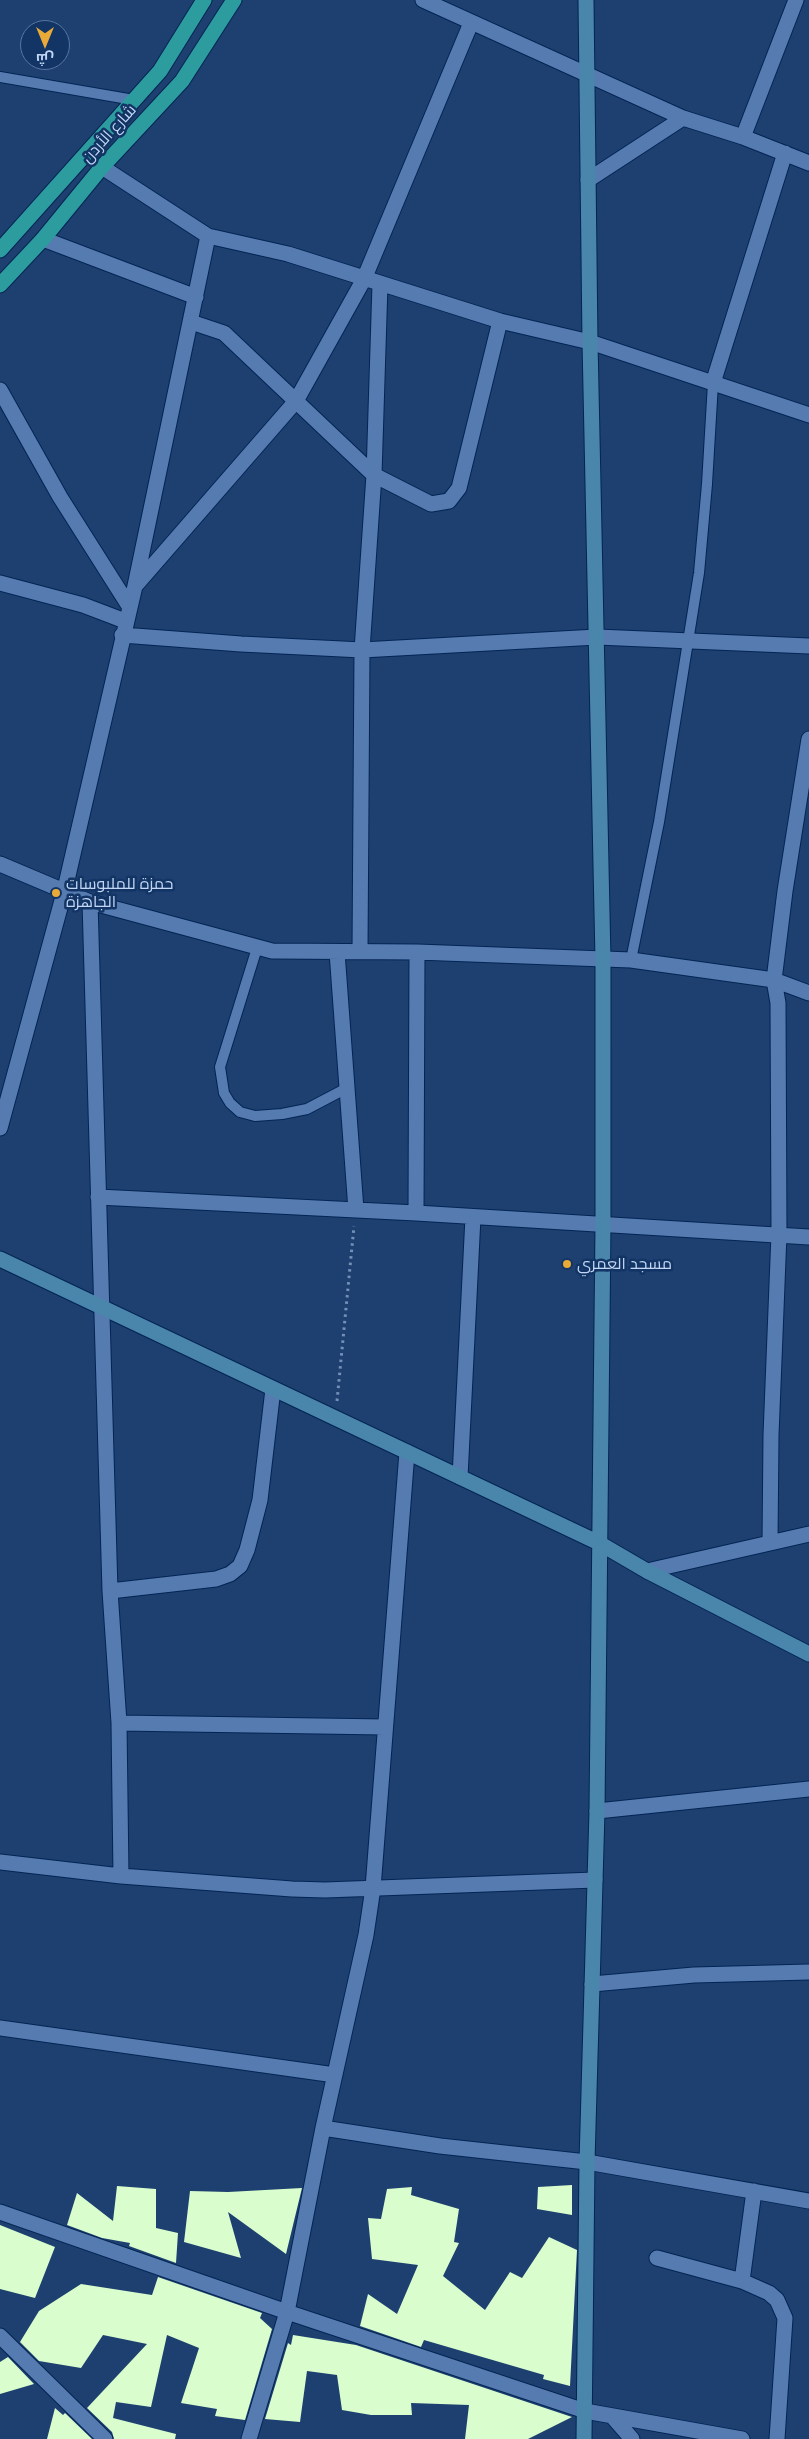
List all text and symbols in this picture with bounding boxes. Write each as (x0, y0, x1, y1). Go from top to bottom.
north arrow (20, 20, 70, 70)
text: ش (36, 51, 54, 67)
street label: شارع الأردن (78, 101, 140, 167)
place label: حمزة للملبوسات الجاهزة (66, 874, 173, 912)
marker: حمزة للملبوسات الجاهزة (50, 887, 62, 899)
place label: مسجد العمري (577, 1254, 672, 1274)
marker: مسجد العمري (561, 1258, 573, 1270)

